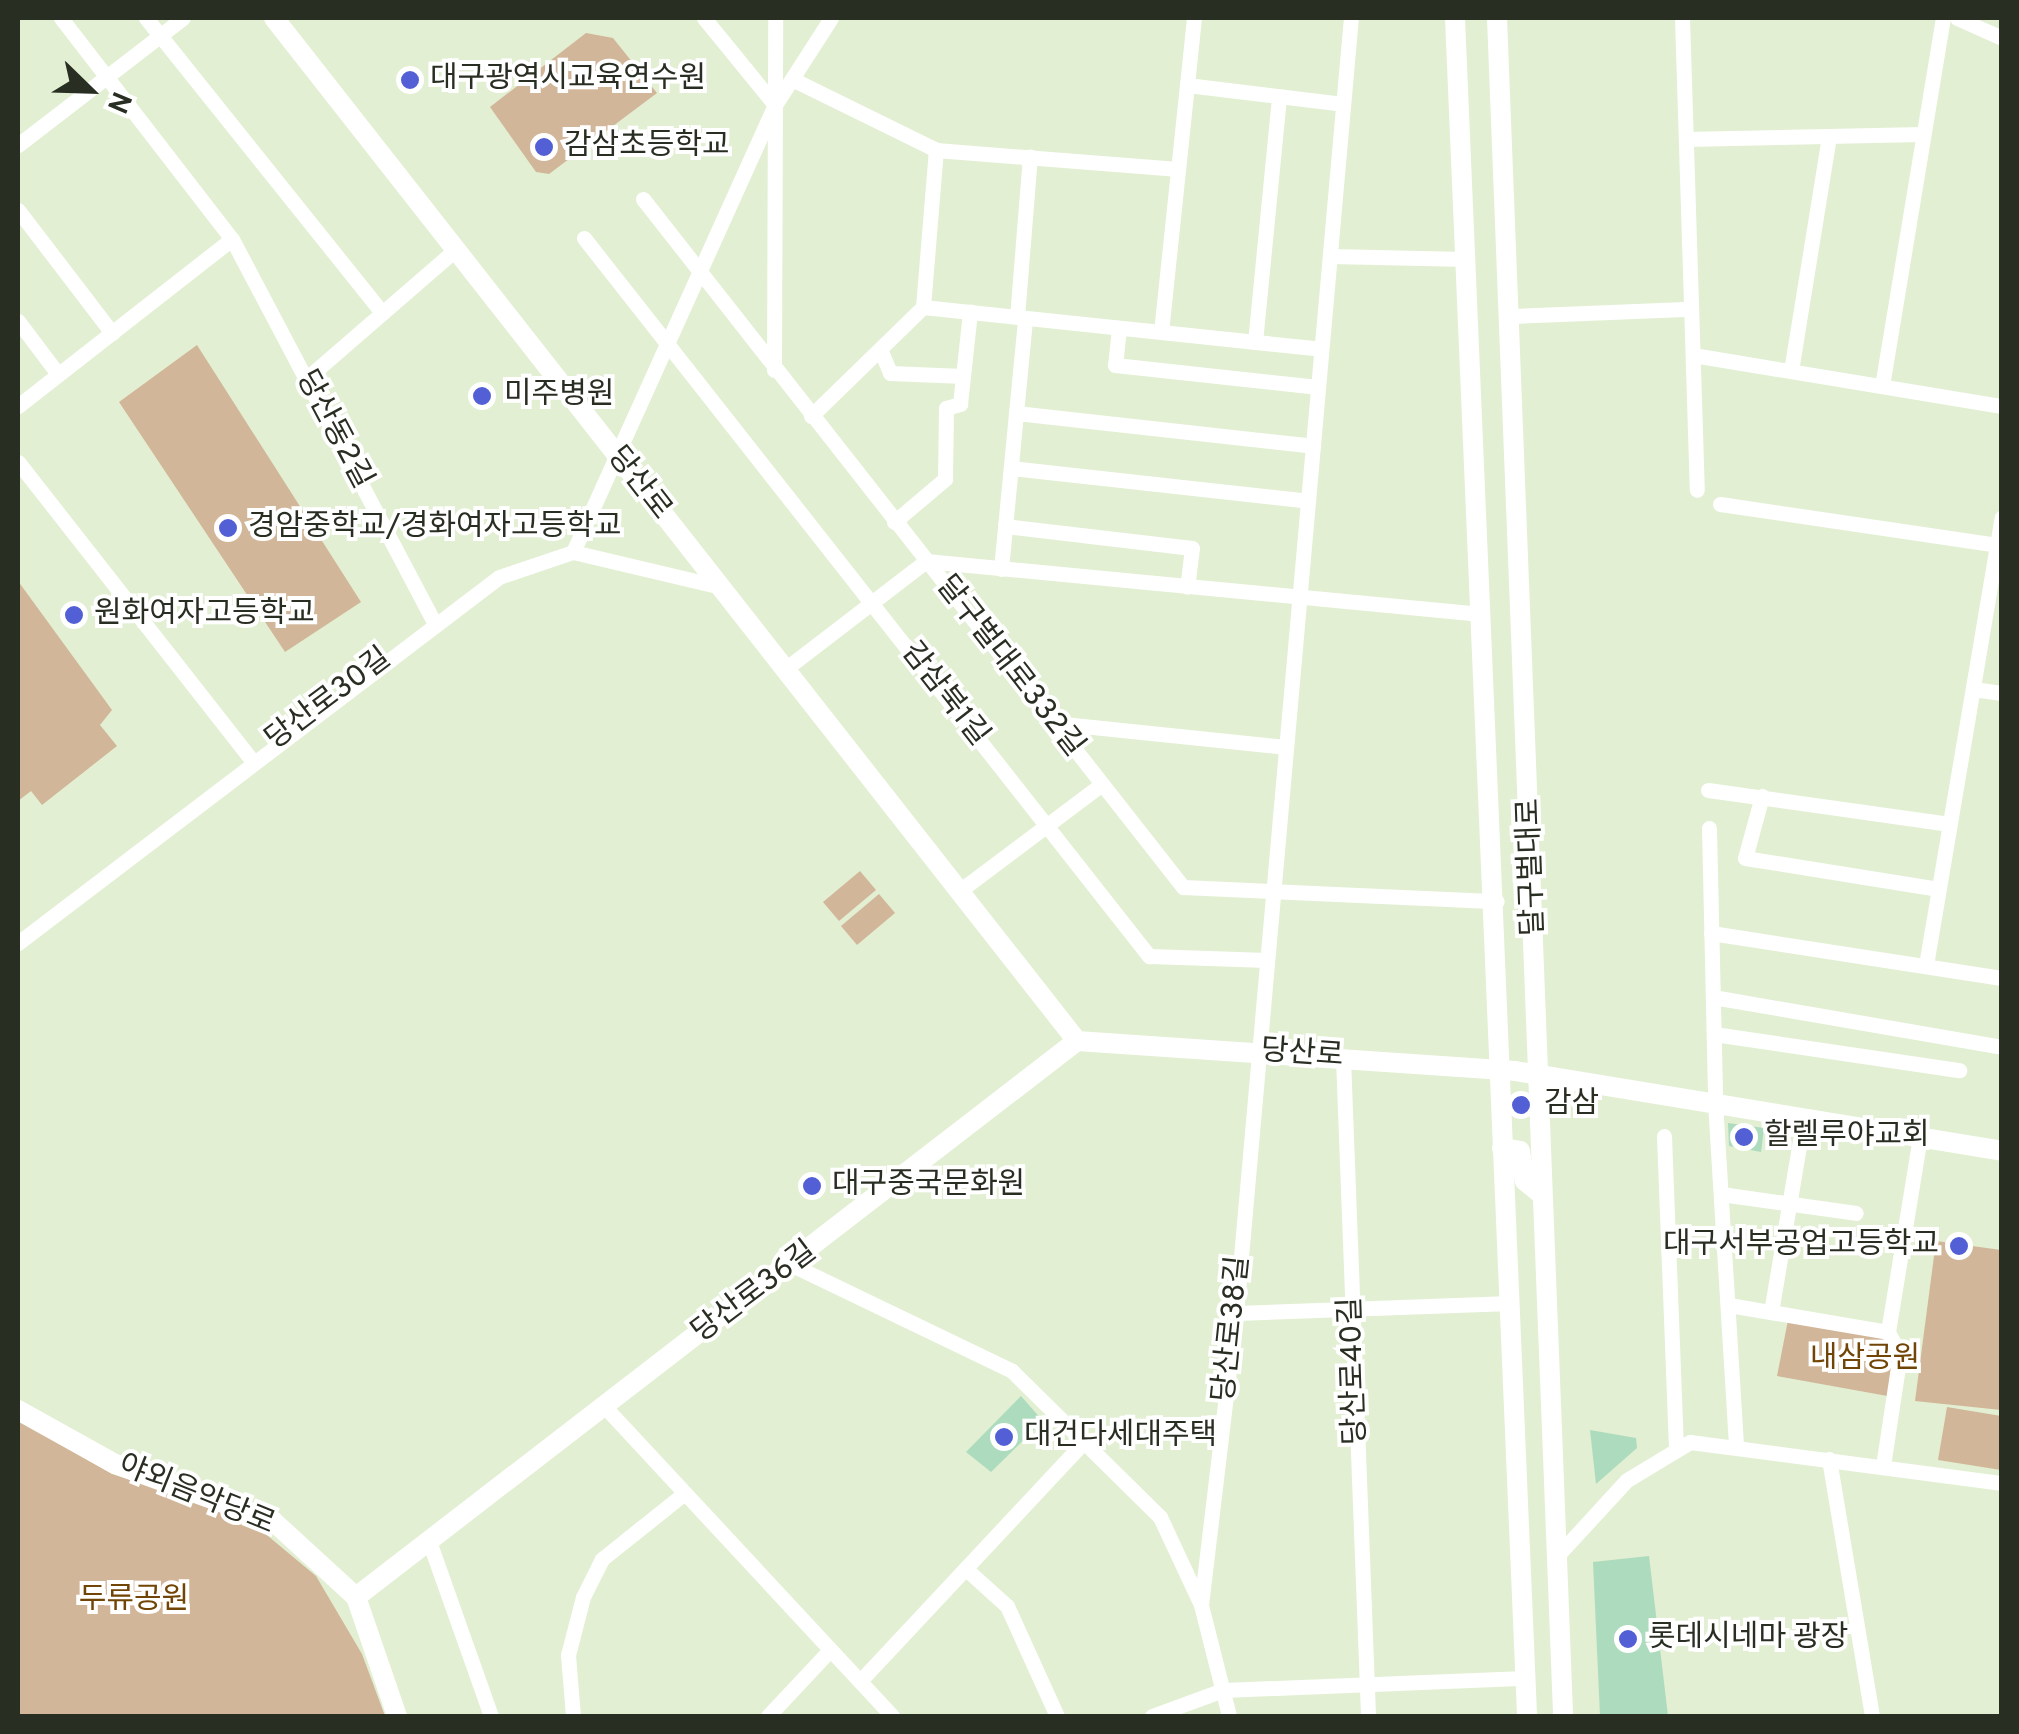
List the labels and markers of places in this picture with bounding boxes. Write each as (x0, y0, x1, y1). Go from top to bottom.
place label: 대구광역시교육연수원 (430, 62, 706, 98)
marker: 대구광역시교육연수원 (399, 69, 421, 91)
place label: 감삼초등학교 (564, 129, 730, 165)
marker: 감삼초등학교 (533, 136, 555, 158)
place label: 미주병원 (504, 378, 614, 414)
marker: 미주병원 (469, 383, 495, 409)
place label: 경암중학교/경화여자고등학교 (248, 510, 621, 546)
marker: 경암중학교/경화여자고등학교 (217, 517, 239, 539)
place label: 원화여자고등학교 (94, 597, 315, 633)
marker: 원화여자고등학교 (63, 604, 85, 626)
place label: 감삼 (1544, 1087, 1599, 1123)
marker: 감삼 (1508, 1092, 1534, 1118)
place label: 할렐루야교회 (1764, 1119, 1930, 1155)
marker: 할렐루야교회 (1733, 1126, 1755, 1148)
place label: 대구중국문화원 (832, 1168, 1025, 1204)
marker: 대구중국문화원 (801, 1175, 823, 1197)
place label: 대구서부공업고등학교 (1663, 1228, 1939, 1264)
marker: 대구서부공업고등학교 (1948, 1235, 1970, 1257)
place label: 대건다세대주택 (1024, 1419, 1217, 1455)
marker: 대건다세대주택 (993, 1426, 1015, 1448)
place label: 롯데시네마 광장 (1648, 1621, 1848, 1657)
marker: 롯데시네마 광장 (1617, 1628, 1639, 1650)

